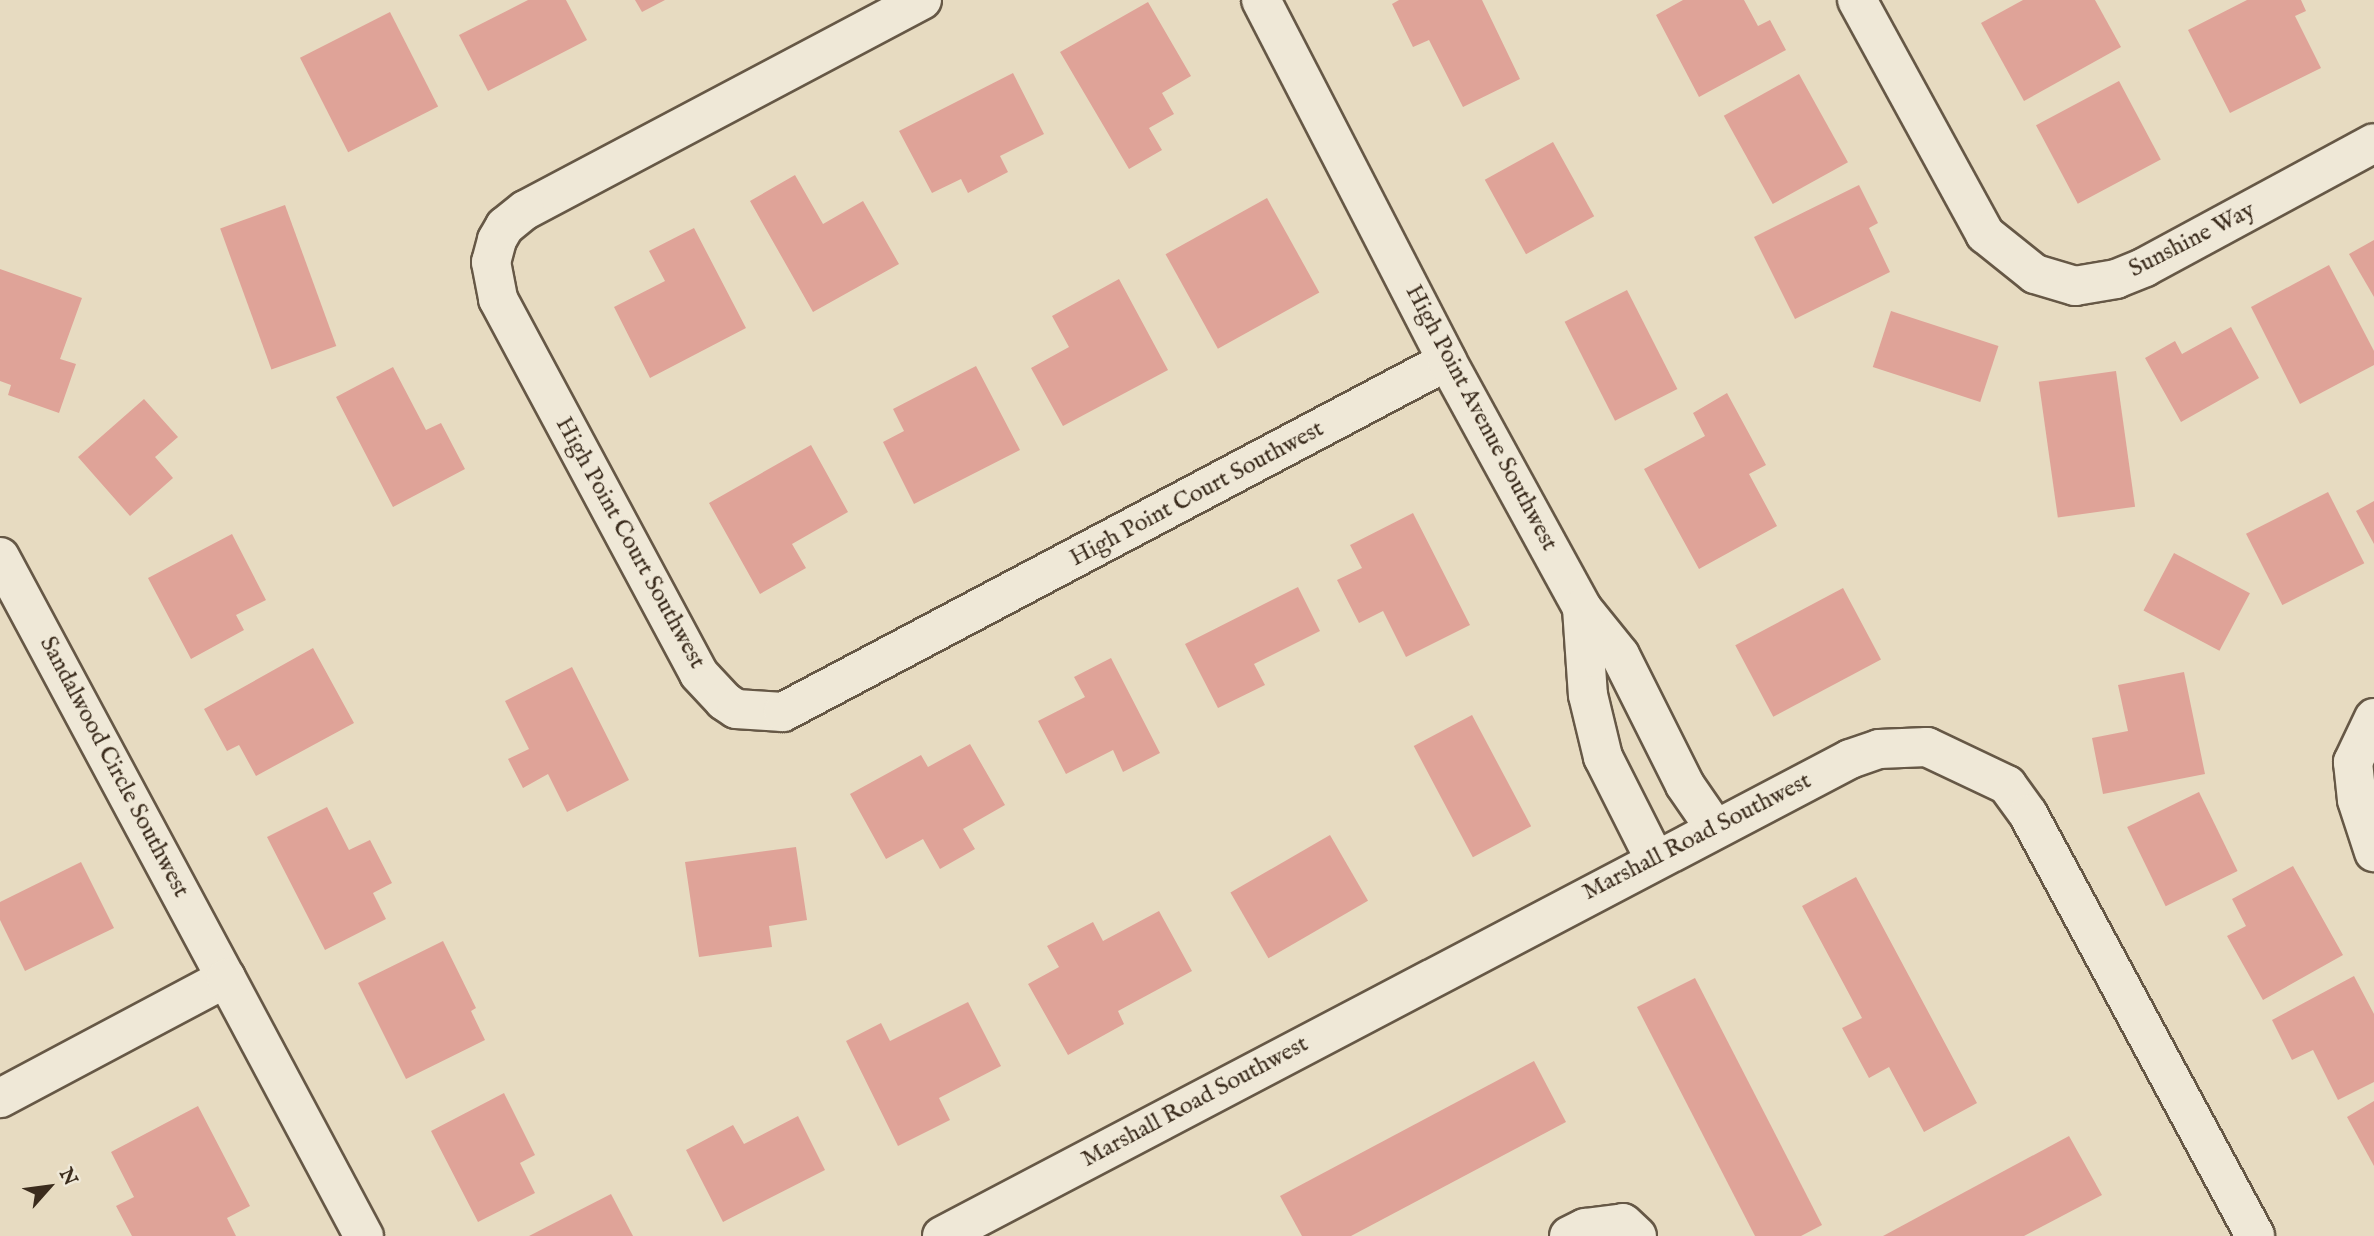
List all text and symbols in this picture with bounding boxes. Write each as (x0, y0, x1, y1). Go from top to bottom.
street label: Sunshine Way (2124, 196, 2260, 284)
street label: High Point Avenue Southwest (1399, 280, 1563, 556)
street label: High Point Court Southwest (549, 412, 711, 674)
street label: High Point Court Southwest (1065, 415, 1329, 573)
street label: Sandalwood Circle Southwest (33, 632, 195, 902)
street label: Marshall Road Southwest (1578, 767, 1816, 907)
street label: Marshall Road Southwest (1077, 1030, 1313, 1174)
north arrow (14, 1152, 84, 1222)
text: N (53, 1164, 82, 1190)

